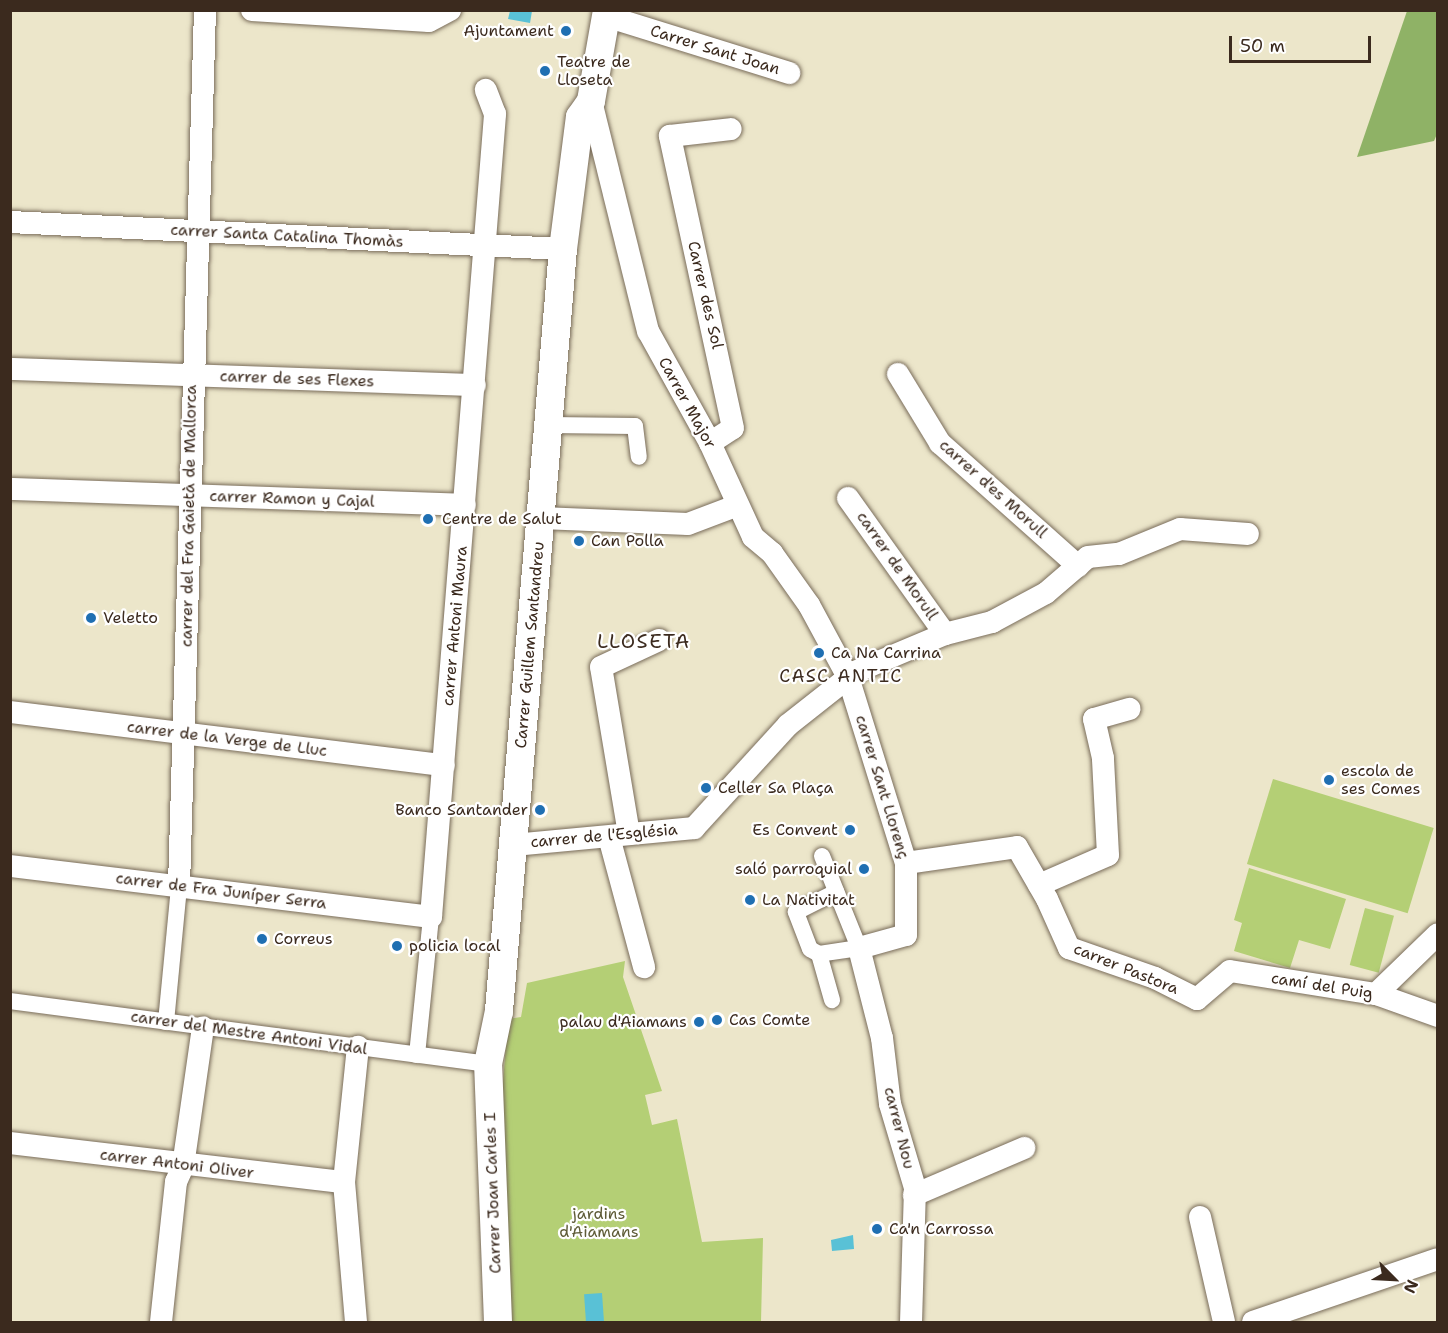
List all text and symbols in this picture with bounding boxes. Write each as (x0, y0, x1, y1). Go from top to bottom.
place label: Ajuntament (464, 21, 554, 41)
street label: Carrer Sant Joan (648, 21, 782, 79)
marker: Ajuntament (559, 24, 573, 38)
scale bar (1232, 24, 1374, 62)
text: 50 m (1240, 34, 1285, 58)
place label: Teatre de Lloseta (557, 52, 631, 90)
marker: Teatre de Lloseta (538, 64, 552, 78)
street label: carrer Santa Catalina Thomàs (170, 220, 404, 252)
street label: Carrer des Sol (683, 239, 727, 351)
street label: Carrer Major (654, 354, 720, 452)
street label: carrer de ses Flexes (219, 367, 375, 391)
street label: carrer del Fra Gaietà de Mallorca (177, 385, 201, 647)
street label: carrer d'es Morull (935, 436, 1051, 542)
street label: carrer Ramon y Cajal (209, 487, 375, 511)
street label: carrer de Morull (852, 508, 942, 624)
place label: Centre de Salut (442, 509, 562, 529)
marker: Centre de Salut (419, 510, 437, 528)
place label: Can Polla (591, 531, 664, 551)
marker: Can Polla (572, 534, 586, 548)
street label: Carrer Guillem Santandreu (511, 541, 549, 749)
street label: carrer Antoni Maura (438, 545, 472, 707)
place label: Veletto (103, 608, 158, 628)
marker: Veletto (84, 611, 98, 625)
district label: LLOSETA (597, 629, 691, 653)
place label: Ca Na Carrina (831, 643, 941, 663)
marker: Ca Na Carrina (812, 646, 826, 660)
district label: CASC ANTIC (779, 665, 903, 687)
street label: carrer Sant Llorenç (851, 713, 913, 861)
street label: carrer de la Verge de Lluc (126, 717, 328, 761)
place label: escola de ses Comes (1341, 761, 1420, 799)
marker: escola de ses Comes (1322, 773, 1336, 787)
place label: Celler Sa Plaça (718, 778, 833, 798)
marker: Celler Sa Plaça (699, 781, 713, 795)
place label: Banco Santander (395, 800, 528, 820)
marker: Banco Santander (533, 803, 547, 817)
street label: carrer de l'Església (530, 820, 678, 852)
place label: Es Convent (752, 820, 838, 840)
marker: Es Convent (843, 823, 857, 837)
place label: saló parroquial (735, 859, 852, 879)
marker: saló parroquial (857, 862, 871, 876)
street label: carrer de Fra Juníper Serra (115, 869, 327, 913)
place label: La Nativitat (762, 890, 855, 910)
marker: La Nativitat (743, 893, 757, 907)
place label: Correus (274, 929, 333, 949)
marker: Correus (255, 932, 269, 946)
place label: policia local (409, 936, 501, 956)
marker: policia local (390, 939, 404, 953)
street label: carrer Pastora (1071, 939, 1181, 999)
street label: camí del Puig (1270, 968, 1374, 1004)
street label: carrer del Mestre Antoni Vidal (129, 1007, 369, 1059)
place label: Cas Comte (729, 1010, 810, 1030)
place label: palau d'Aiamans (560, 1012, 687, 1032)
marker: Cas Comte (710, 1013, 724, 1027)
marker: palau d'Aiamans (692, 1015, 706, 1029)
street label: carrer Nou (880, 1085, 918, 1171)
street label: Carrer Joan Carles I (481, 1112, 505, 1274)
street label: carrer Antoni Oliver (99, 1145, 255, 1183)
park label: jardins d'Aiamans (559, 1204, 639, 1242)
place label: Ca'n Carrossa (889, 1219, 993, 1239)
marker: Ca'n Carrossa (870, 1222, 884, 1236)
north arrow (1364, 1249, 1424, 1309)
text: N (1399, 1276, 1423, 1297)

